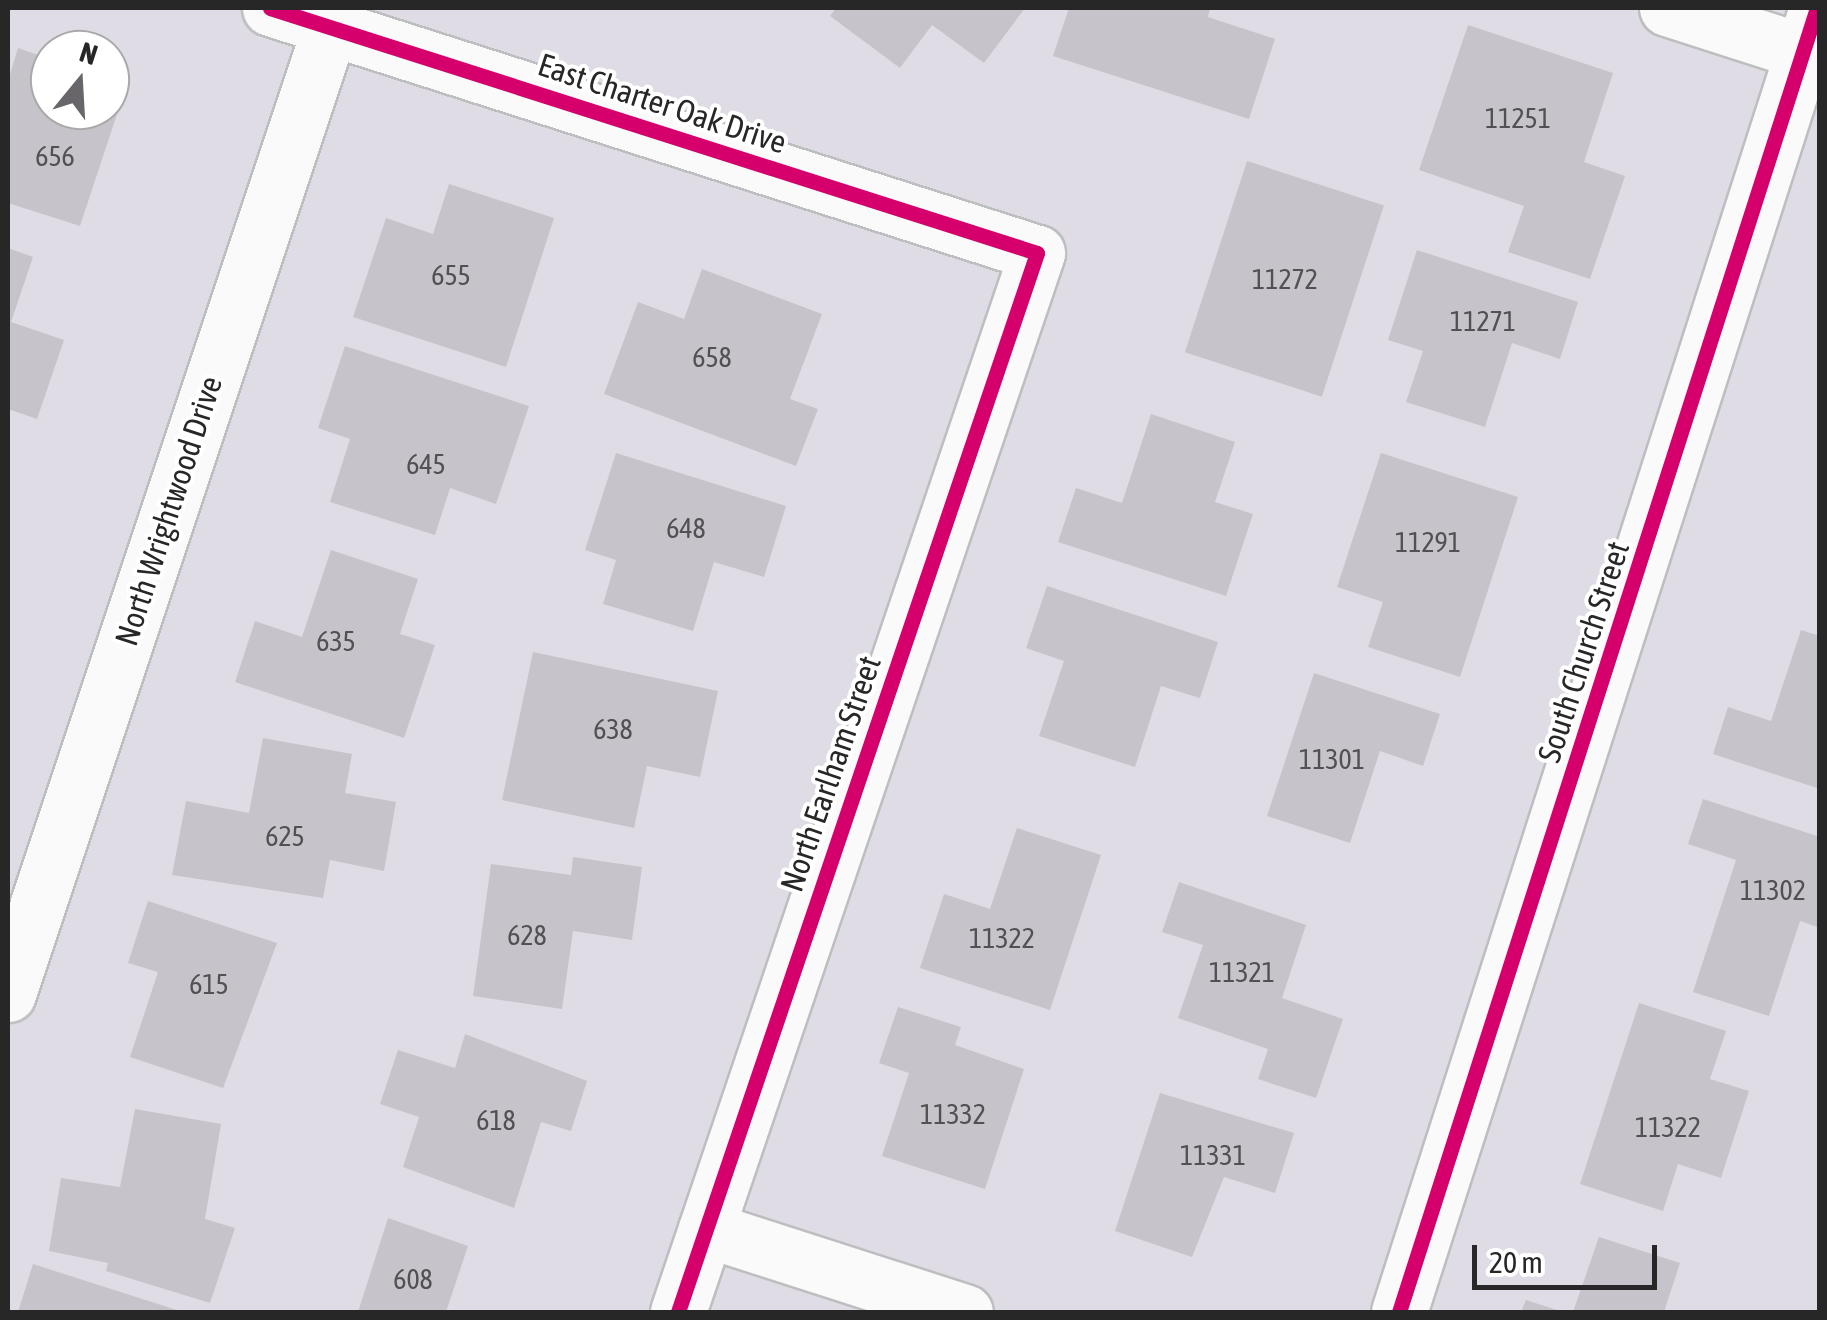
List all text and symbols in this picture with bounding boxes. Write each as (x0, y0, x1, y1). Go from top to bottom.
north arrow (30, 30, 130, 130)
text: N (76, 36, 101, 71)
street label: East Charter Oak Drive (533, 46, 791, 162)
house number: 11251 (1485, 101, 1551, 135)
house number: 656 (35, 139, 75, 173)
house number: 655 (431, 258, 471, 292)
house number: 11272 (1252, 262, 1318, 296)
house number: 11271 (1450, 304, 1516, 338)
house number: 658 (692, 340, 732, 374)
street label: North Wrightwood Drive (107, 371, 231, 651)
house number: 645 (406, 447, 446, 481)
house number: 648 (666, 511, 706, 545)
house number: 11291 (1395, 525, 1461, 559)
street label: South Church Street (1530, 537, 1638, 767)
house number: 635 (316, 624, 356, 658)
street label: North Earlham Street (773, 651, 889, 897)
house number: 638 (593, 712, 633, 746)
house number: 11301 (1299, 742, 1365, 776)
house number: 625 (265, 819, 305, 853)
house number: 11302 (1740, 873, 1806, 907)
house number: 628 (507, 918, 547, 952)
house number: 11322 (969, 921, 1035, 955)
house number: 11321 (1209, 955, 1275, 989)
house number: 615 (189, 967, 229, 1001)
house number: 11332 (920, 1097, 986, 1131)
house number: 618 (476, 1103, 516, 1137)
house number: 11322 (1635, 1110, 1701, 1144)
house number: 11331 (1180, 1138, 1246, 1172)
scale bar (1477, 1225, 1662, 1287)
text: 20 m (1489, 1245, 1543, 1279)
house number: 608 (393, 1262, 433, 1296)

